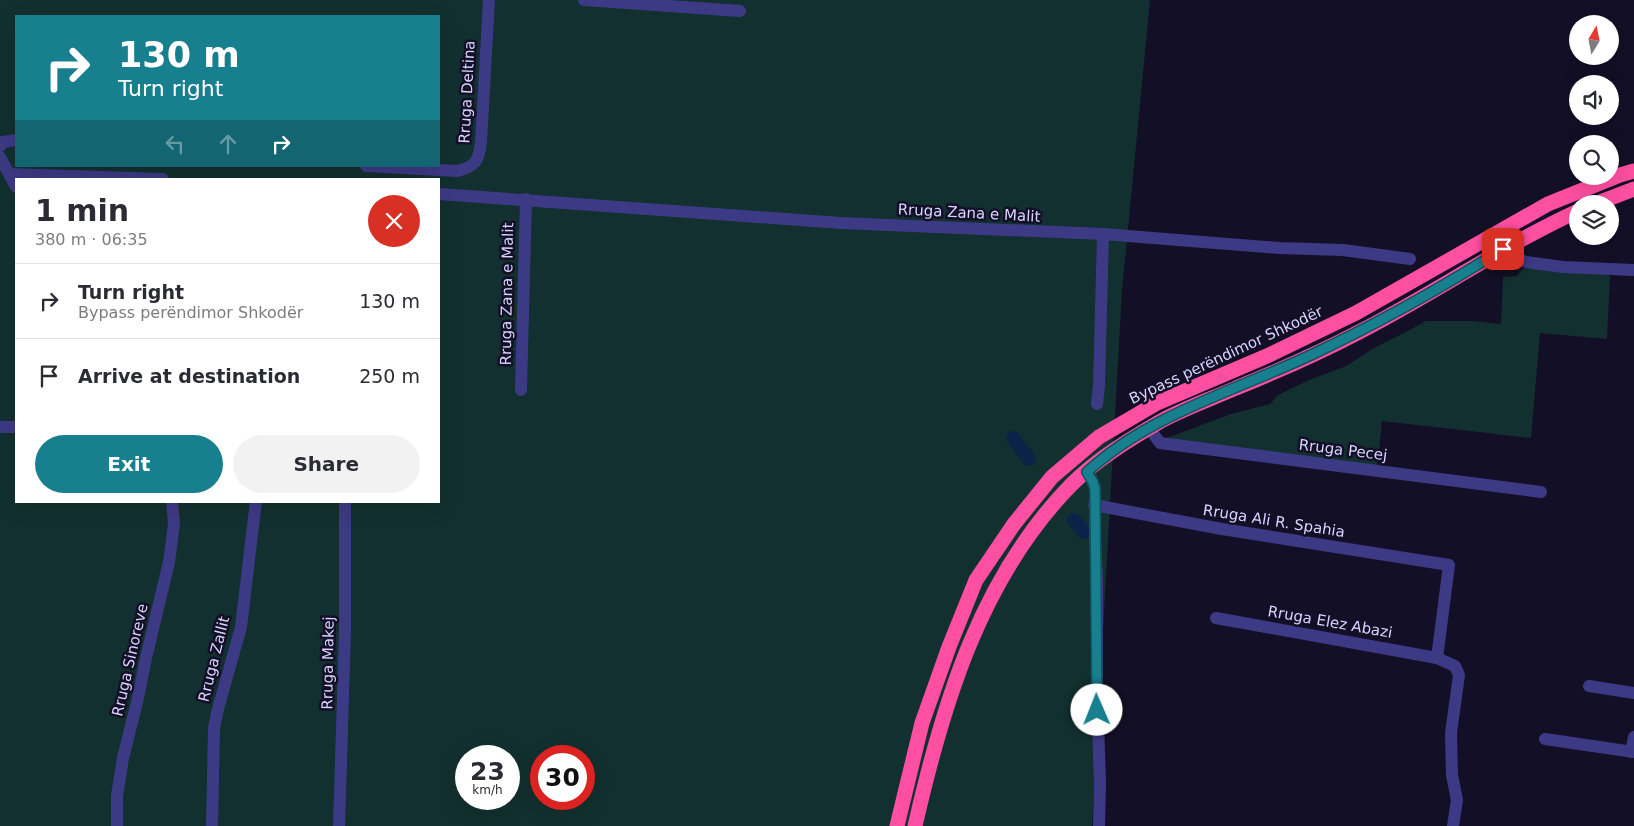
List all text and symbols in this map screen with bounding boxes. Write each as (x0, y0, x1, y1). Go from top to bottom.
north arrow (1569, 15, 1619, 65)
map controls (1569, 15, 1619, 245)
icon: right (35, 35, 100, 100)
text: 130 m (118, 35, 240, 75)
street label: Rruga Deltina (455, 40, 479, 144)
button: sound (1569, 75, 1619, 125)
text: Turn right (118, 76, 223, 101)
icon: left (161, 130, 189, 158)
icon: ahead (214, 130, 242, 158)
icon: right (267, 130, 295, 158)
button: search (1569, 135, 1619, 185)
text: 1 min (35, 193, 129, 228)
button: close (368, 195, 420, 247)
button: layers (1569, 195, 1619, 245)
street label: Rruga Zana e Malit (897, 200, 1041, 226)
street label: Rruga Zana e Malit (497, 222, 517, 366)
pin (1482, 228, 1524, 270)
text: 380 m · 06:35 (35, 230, 148, 249)
icon: arrive (1489, 235, 1517, 263)
text: Turn right (78, 281, 184, 303)
icon: right (35, 287, 63, 315)
text: 130 m (359, 290, 420, 312)
street label: Bypass perëndimor Shkodër (1126, 302, 1326, 408)
text: Bypass perëndimor Shkodër (78, 303, 303, 322)
icon: arrive (35, 362, 63, 390)
text: Arrive at destination (78, 365, 300, 387)
text: 250 m (359, 365, 420, 387)
button: Exit (35, 435, 223, 493)
button: Share (233, 435, 420, 493)
street label: Rruga Pecej (1298, 436, 1388, 464)
street label: Rruga Ali R. Spahia (1202, 501, 1346, 541)
street label: Rruga Sinoreve (108, 602, 152, 718)
street label: Rruga Elez Abazi (1266, 602, 1394, 642)
street label: Rruga Zallit (195, 614, 233, 704)
street label: Rruga Makej (318, 616, 338, 710)
position arrow (1070, 683, 1122, 735)
speed limit sign: 30 (530, 745, 595, 810)
text: 23 (470, 757, 505, 786)
text: km/h (472, 783, 503, 797)

